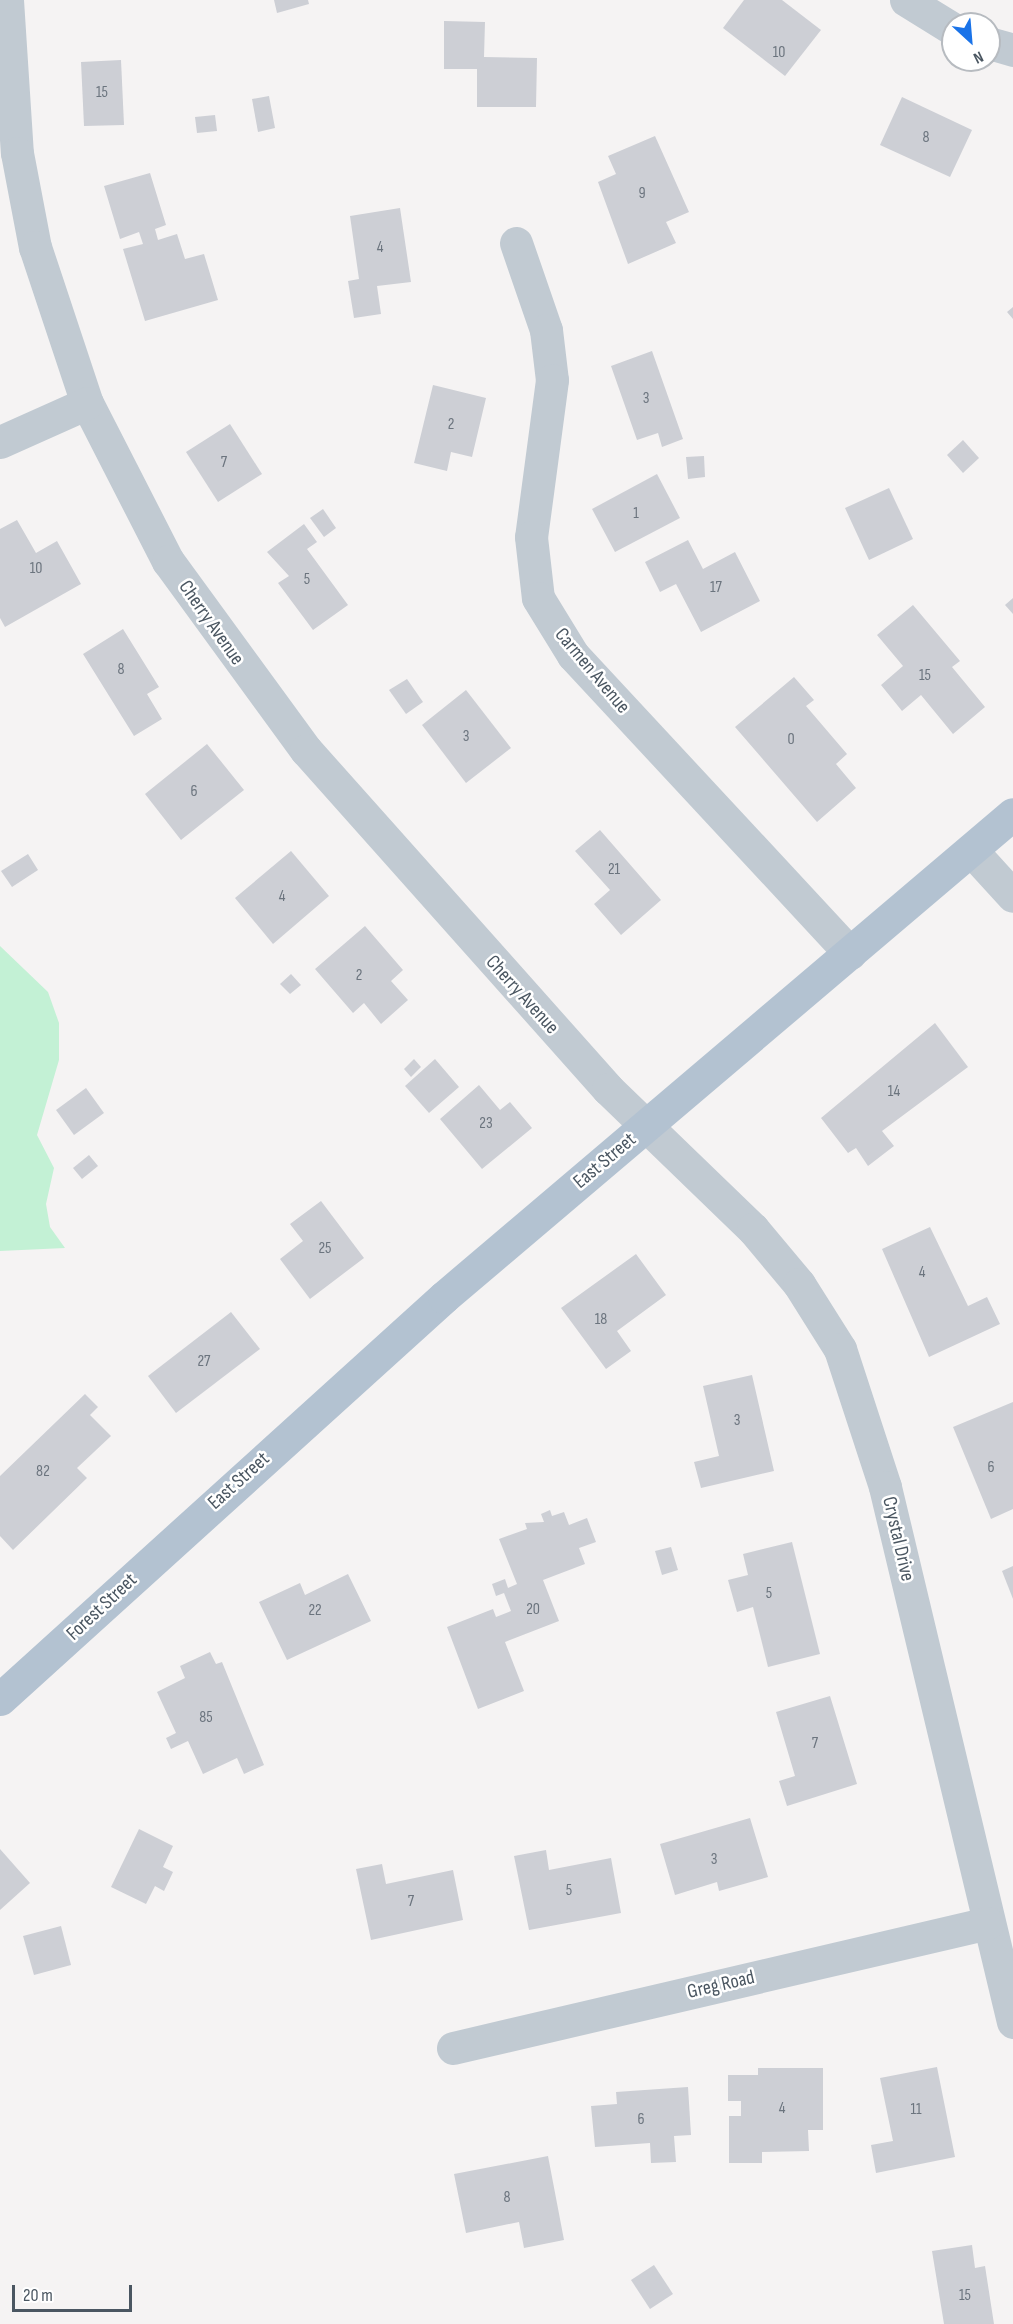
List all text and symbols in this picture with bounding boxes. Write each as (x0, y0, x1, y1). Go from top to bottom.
north arrow (941, 12, 1001, 72)
house number: 10 (773, 43, 785, 63)
text: N (970, 46, 986, 67)
house number: 15 (96, 83, 108, 103)
house number: 8 (922, 128, 930, 148)
house number: 9 (638, 184, 646, 204)
house number: 4 (377, 238, 383, 258)
house number: 3 (643, 389, 649, 409)
house number: 2 (448, 415, 454, 435)
house number: 7 (221, 453, 227, 473)
house number: 1 (633, 504, 639, 524)
house number: 10 (30, 559, 42, 579)
house number: 5 (304, 570, 310, 590)
street label: Cherry Avenue (173, 576, 249, 670)
house number: 17 (710, 578, 722, 598)
street label: Carmen Avenue (549, 623, 635, 719)
house number: 8 (117, 660, 125, 680)
house number: 15 (919, 666, 931, 686)
house number: 3 (463, 727, 469, 747)
house number: 0 (787, 730, 795, 750)
house number: 6 (190, 782, 198, 802)
house number: 21 (608, 860, 620, 880)
house number: 4 (279, 887, 285, 907)
street label: Cherry Avenue (480, 951, 564, 1039)
house number: 2 (356, 966, 362, 986)
house number: 14 (888, 1082, 900, 1102)
house number: 23 (479, 1114, 493, 1134)
street label: East Street (569, 1128, 641, 1194)
house number: 25 (318, 1239, 332, 1259)
house number: 4 (919, 1263, 925, 1283)
house number: 18 (595, 1310, 607, 1330)
house number: 27 (197, 1352, 211, 1372)
house number: 3 (734, 1411, 740, 1431)
street label: East Street (203, 1447, 275, 1515)
house number: 6 (987, 1458, 995, 1478)
house number: 82 (36, 1462, 50, 1482)
street label: Crystal Drive (877, 1494, 919, 1584)
street label: Forest Street (62, 1568, 142, 1646)
house number: 5 (766, 1584, 772, 1604)
house number: 20 (526, 1600, 540, 1620)
house number: 22 (308, 1601, 322, 1621)
house number: 85 (199, 1708, 213, 1728)
house number: 7 (812, 1734, 818, 1754)
house number: 3 (711, 1850, 717, 1870)
house number: 5 (566, 1881, 572, 1901)
house number: 7 (408, 1892, 414, 1912)
street label: Greg Road (685, 1966, 757, 2004)
house number: 4 (779, 2099, 785, 2119)
house number: 11 (910, 2100, 922, 2120)
house number: 6 (637, 2110, 645, 2130)
house number: 8 (503, 2188, 511, 2208)
scale bar (15, 2273, 135, 2311)
text: 20 m (23, 2285, 53, 2306)
house number: 15 (959, 2286, 971, 2306)

